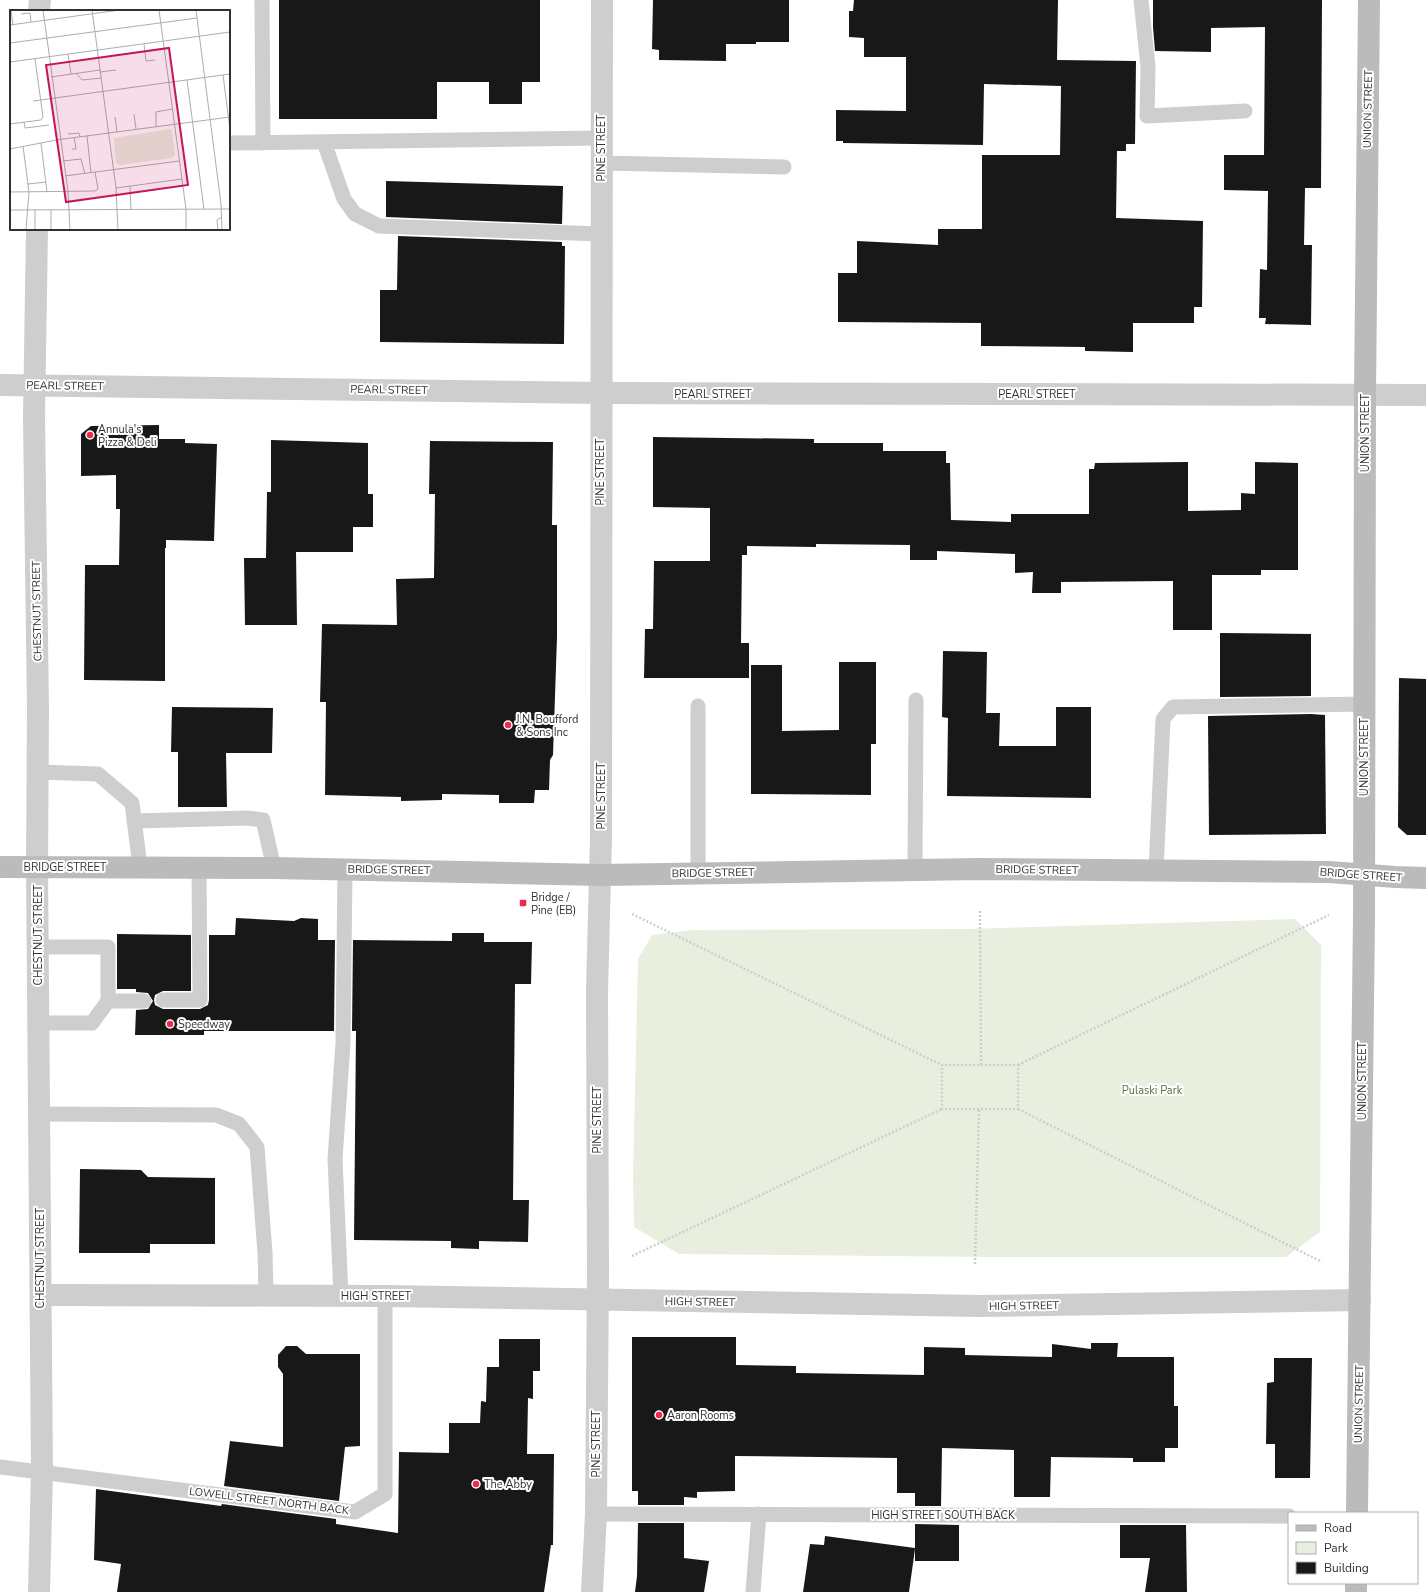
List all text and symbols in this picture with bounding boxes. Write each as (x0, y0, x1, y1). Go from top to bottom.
inset map (10, 10, 230, 230)
street label: UNION STREET (1360, 69, 1376, 148)
street label: PINE STREET (594, 114, 609, 182)
street label: PEARL STREET (26, 378, 104, 394)
street label: PEARL STREET (350, 382, 428, 398)
street label: PEARL STREET (674, 387, 752, 402)
street label: PEARL STREET (998, 387, 1076, 402)
street label: UNION STREET (1358, 394, 1373, 472)
place label: Annula's Pizza & Deli (98, 422, 157, 450)
marker: Annula's Pizza & Deli (85, 430, 95, 440)
street label: PINE STREET (593, 438, 608, 506)
street label: CHESTNUT STREET (29, 560, 45, 662)
place label: J.N. Boufford & Sons Inc (515, 712, 579, 740)
street label: UNION STREET (1357, 718, 1372, 796)
marker: J.N. Boufford & Sons Inc (503, 720, 513, 730)
street label: PINE STREET (594, 762, 609, 830)
street label: BRIDGE STREET (24, 860, 107, 875)
street label: BRIDGE STREET (347, 862, 431, 878)
street label: BRIDGE STREET (995, 862, 1079, 878)
street label: BRIDGE STREET (671, 865, 755, 881)
street label: BRIDGE STREET (1319, 865, 1403, 885)
street label: CHESTNUT STREET (31, 884, 46, 985)
place label: Bridge / Pine (EB) (531, 890, 576, 918)
marker: Bridge / Pine (EB) (518, 898, 528, 908)
place label: Speedway (178, 1017, 230, 1032)
marker: Speedway (165, 1019, 175, 1029)
street label: UNION STREET (1355, 1042, 1370, 1120)
park label: Pulaski Park (1122, 1083, 1183, 1098)
street label: PINE STREET (590, 1086, 605, 1154)
street label: CHESTNUT STREET (33, 1207, 48, 1308)
street label: HIGH STREET (341, 1289, 412, 1304)
street label: HIGH STREET (665, 1294, 736, 1310)
street label: HIGH STREET (989, 1298, 1060, 1314)
street label: UNION STREET (1351, 1364, 1367, 1443)
place label: Aaron Rooms (667, 1408, 734, 1423)
street label: PINE STREET (589, 1410, 604, 1478)
marker: Aaron Rooms (654, 1410, 664, 1420)
place label: The Abby (484, 1477, 532, 1492)
marker: The Abby (471, 1479, 481, 1489)
street label: LOWELL STREET NORTH BACK (188, 1484, 351, 1518)
street label: HIGH STREET SOUTH BACK (871, 1508, 1016, 1523)
legend (1288, 1512, 1418, 1584)
text: Road (1324, 1520, 1352, 1536)
text: Park (1324, 1540, 1349, 1556)
text: Building (1324, 1560, 1369, 1576)

